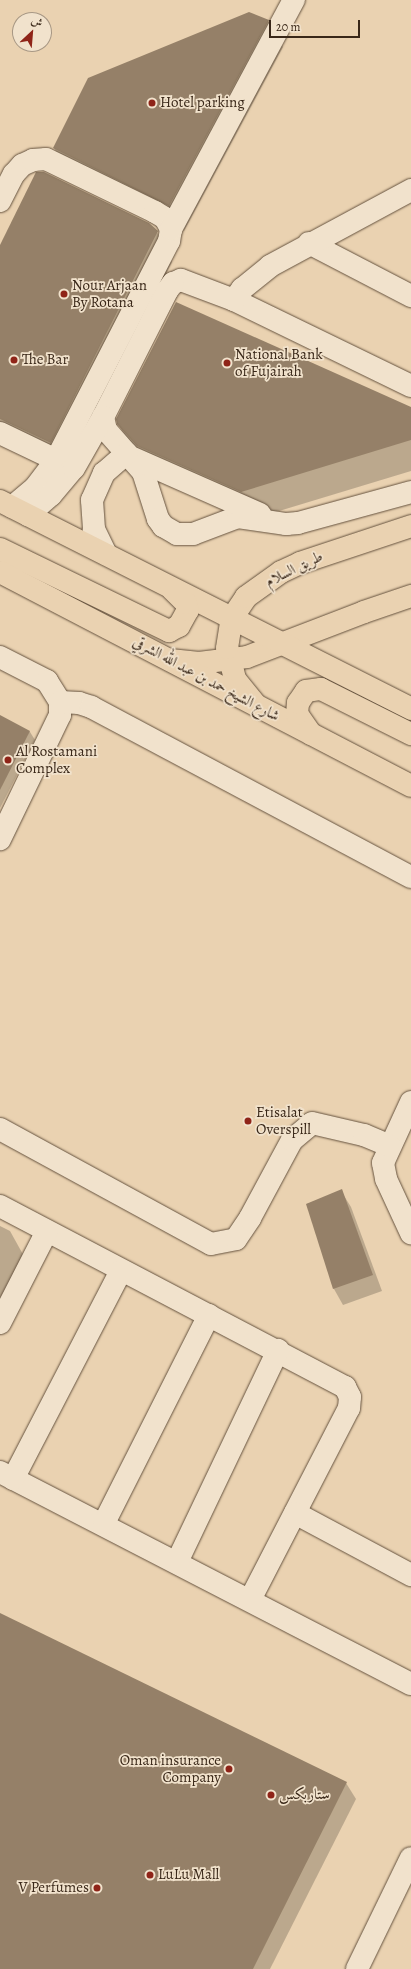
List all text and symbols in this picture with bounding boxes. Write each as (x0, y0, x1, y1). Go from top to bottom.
north arrow (12, 12, 52, 52)
scale bar (271, 12, 362, 38)
text: ش (29, 13, 45, 31)
text: 20 m (276, 19, 300, 35)
place label: Hotel parking (160, 94, 245, 112)
marker: Hotel parking (147, 98, 157, 108)
place label: Nour Arjaan By Rotana (72, 276, 147, 311)
marker: Nour Arjaan By Rotana (59, 289, 69, 299)
place label: National Bank of Fujairah (235, 345, 323, 380)
place label: The Bar (22, 351, 68, 369)
marker: The Bar (9, 355, 19, 365)
marker: National Bank of Fujairah (222, 358, 232, 368)
street label: طريق السلام (262, 547, 326, 591)
street label: شارع الشيخ حمد بن عبد الله الشرقي (130, 633, 282, 725)
place label: Al Rostamani Complex (16, 742, 97, 777)
marker: Al Rostamani Complex (3, 755, 13, 765)
place label: Etisalat Overspill (256, 1103, 311, 1138)
marker: Etisalat Overspill (243, 1116, 253, 1126)
place label: Oman insurance Company (120, 1751, 221, 1786)
marker: Oman insurance Company (224, 1764, 234, 1774)
place label: ستاربكس (279, 1786, 330, 1804)
marker: ستاربكس (266, 1790, 276, 1800)
place label: LuLu Mall (158, 1866, 219, 1884)
marker: LuLu Mall (145, 1870, 155, 1880)
place label: V Perfumes (19, 1879, 89, 1897)
marker: V Perfumes (92, 1883, 102, 1893)

